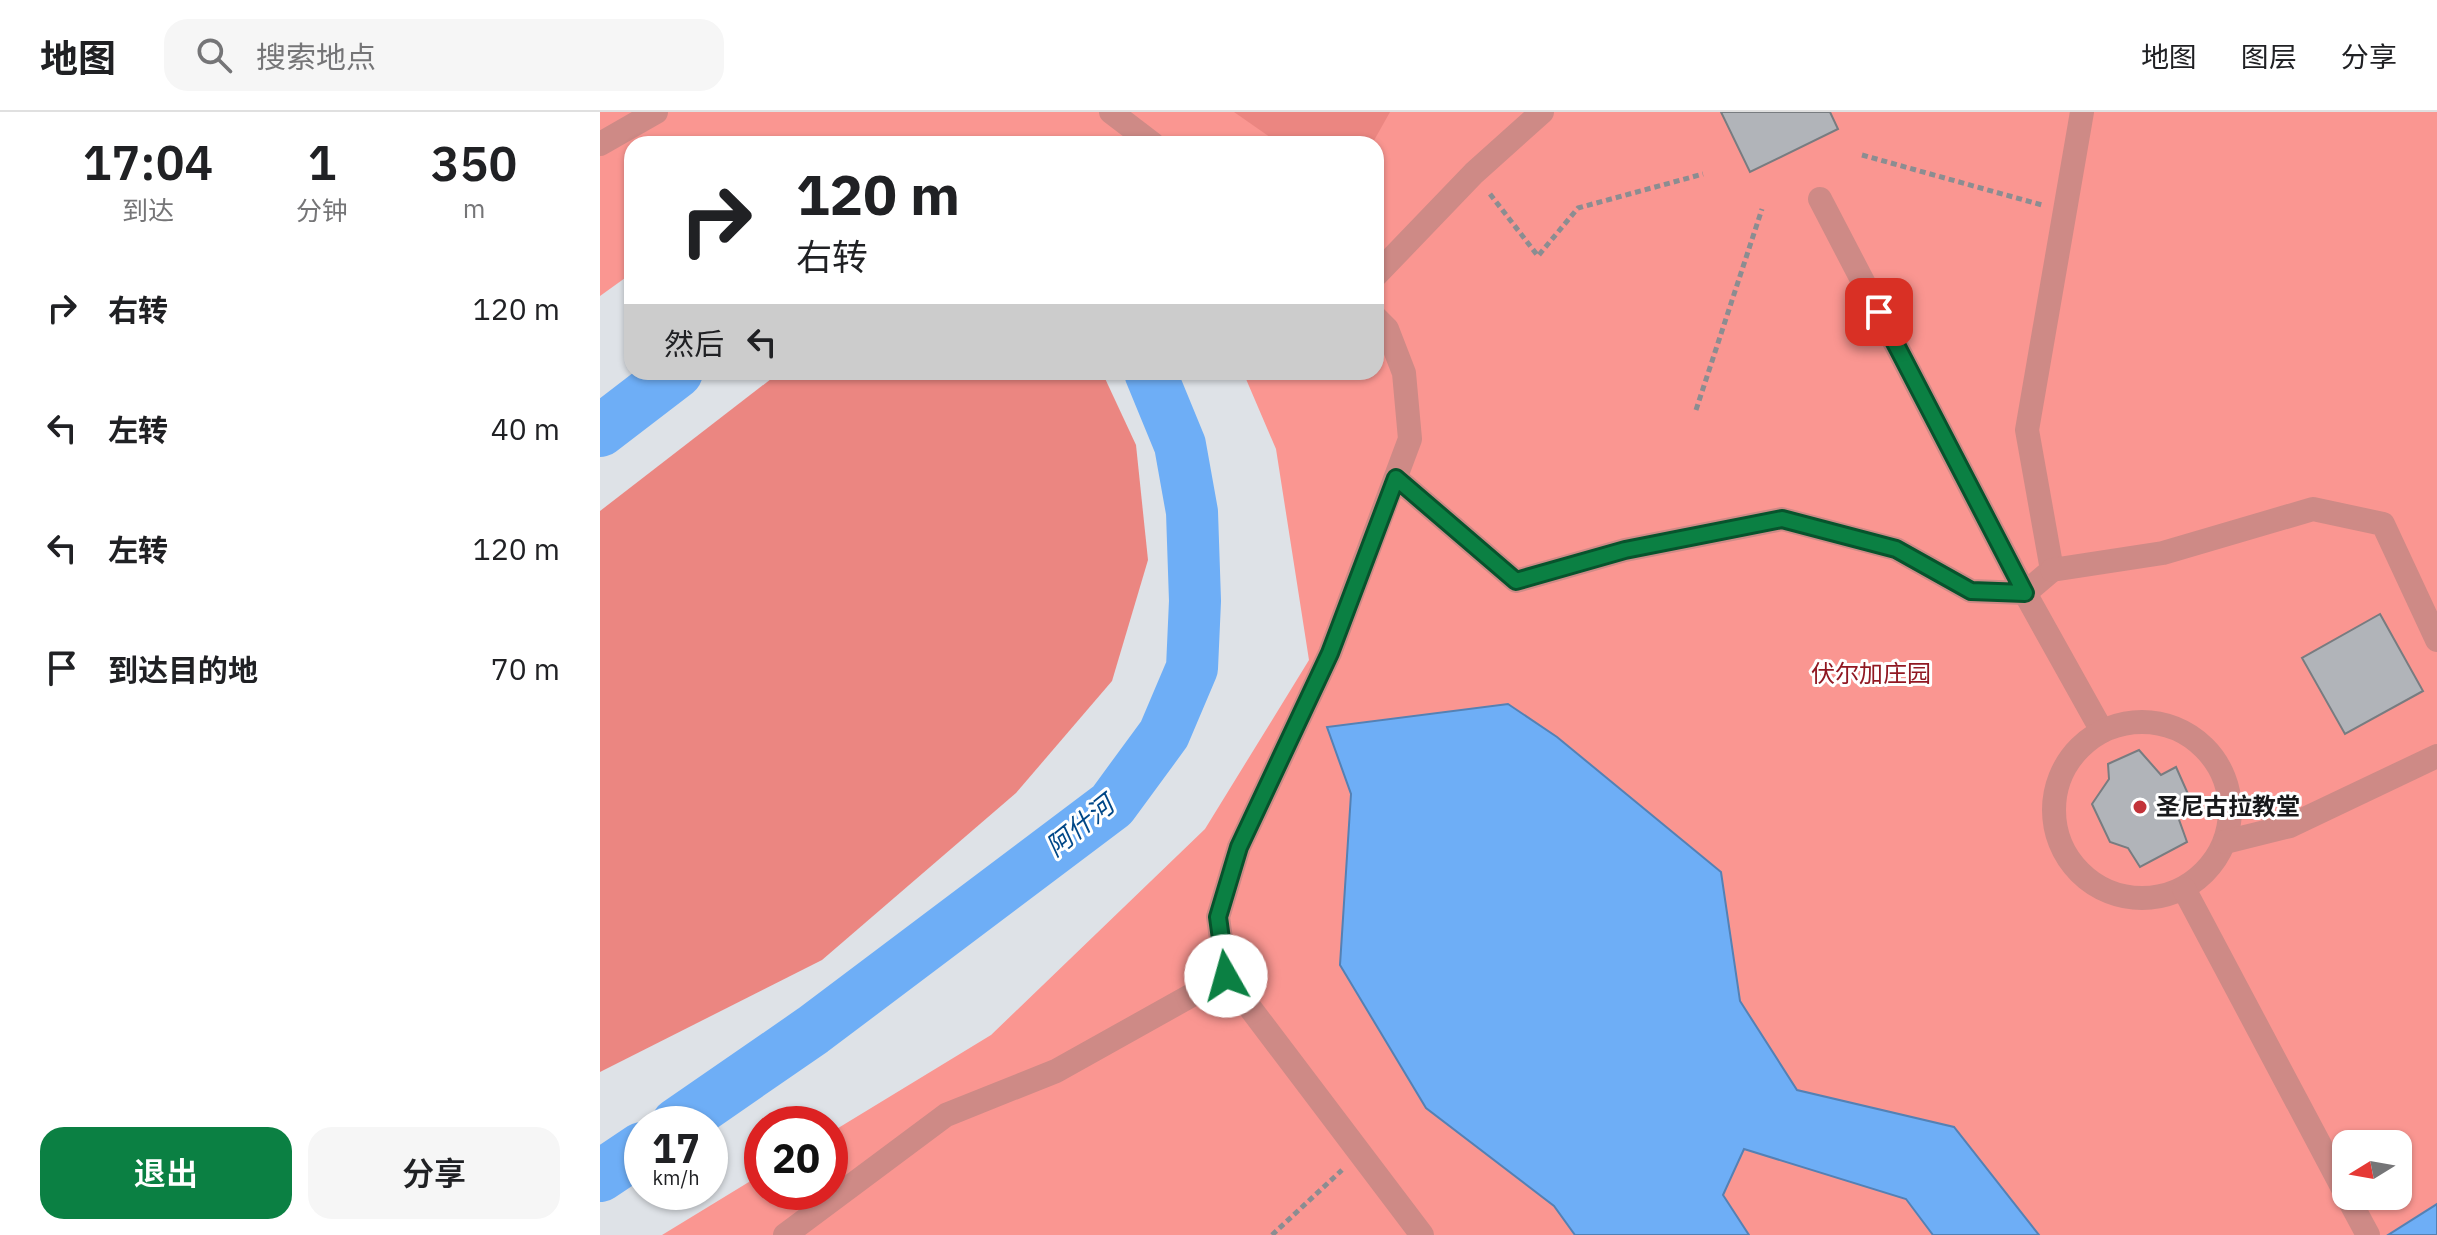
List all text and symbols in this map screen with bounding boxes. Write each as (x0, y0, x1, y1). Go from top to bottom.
search box (164, 19, 724, 91)
text: 地图 (40, 33, 116, 82)
icon: search (192, 33, 236, 77)
text: 搜索地点 (256, 37, 376, 76)
text: 地图 (2141, 38, 2197, 75)
text: 图层 (2241, 38, 2297, 75)
text: 分享 (2341, 38, 2397, 75)
text: 17:04 (83, 131, 213, 193)
text: 1 (308, 131, 336, 193)
text: 350 (431, 132, 517, 194)
text: 120 m (796, 158, 960, 230)
icon: right (664, 168, 768, 272)
text: m (463, 191, 485, 225)
text: 到达 (122, 193, 174, 227)
text: 分钟 (296, 193, 348, 227)
text: 右转 (796, 233, 868, 280)
pin (1845, 278, 1913, 346)
icon: right (40, 286, 84, 330)
text: 120 m (473, 289, 560, 328)
text: 右转 (108, 290, 168, 329)
icon: arrive (1857, 290, 1901, 334)
icon: left (740, 320, 784, 364)
text: 然后 (664, 324, 724, 363)
icon: left (40, 406, 84, 450)
text: 40 m (491, 409, 560, 448)
text: 左转 (108, 410, 168, 449)
icon: left (40, 526, 84, 570)
text: 120 m (473, 529, 560, 568)
text: 左转 (108, 530, 168, 569)
icon: arrive (40, 646, 84, 690)
text: 70 m (491, 649, 560, 688)
text: 到达目的地 (108, 650, 258, 689)
park label: 伏尔加庄园 (1811, 657, 1931, 689)
water label: 阿什河 (1038, 784, 1124, 863)
place label: 圣尼古拉教堂 (2156, 790, 2300, 822)
marker: 圣尼古拉教堂 (2131, 798, 2149, 816)
position arrow (1184, 934, 1268, 1018)
speed limit sign: 20 (744, 1106, 848, 1210)
text: 17 (652, 1122, 700, 1174)
button: 退出 (40, 1127, 292, 1219)
button: 分享 (308, 1127, 560, 1219)
north arrow (2332, 1130, 2412, 1210)
map controls (2332, 1130, 2412, 1210)
text: km/h (652, 1164, 700, 1191)

